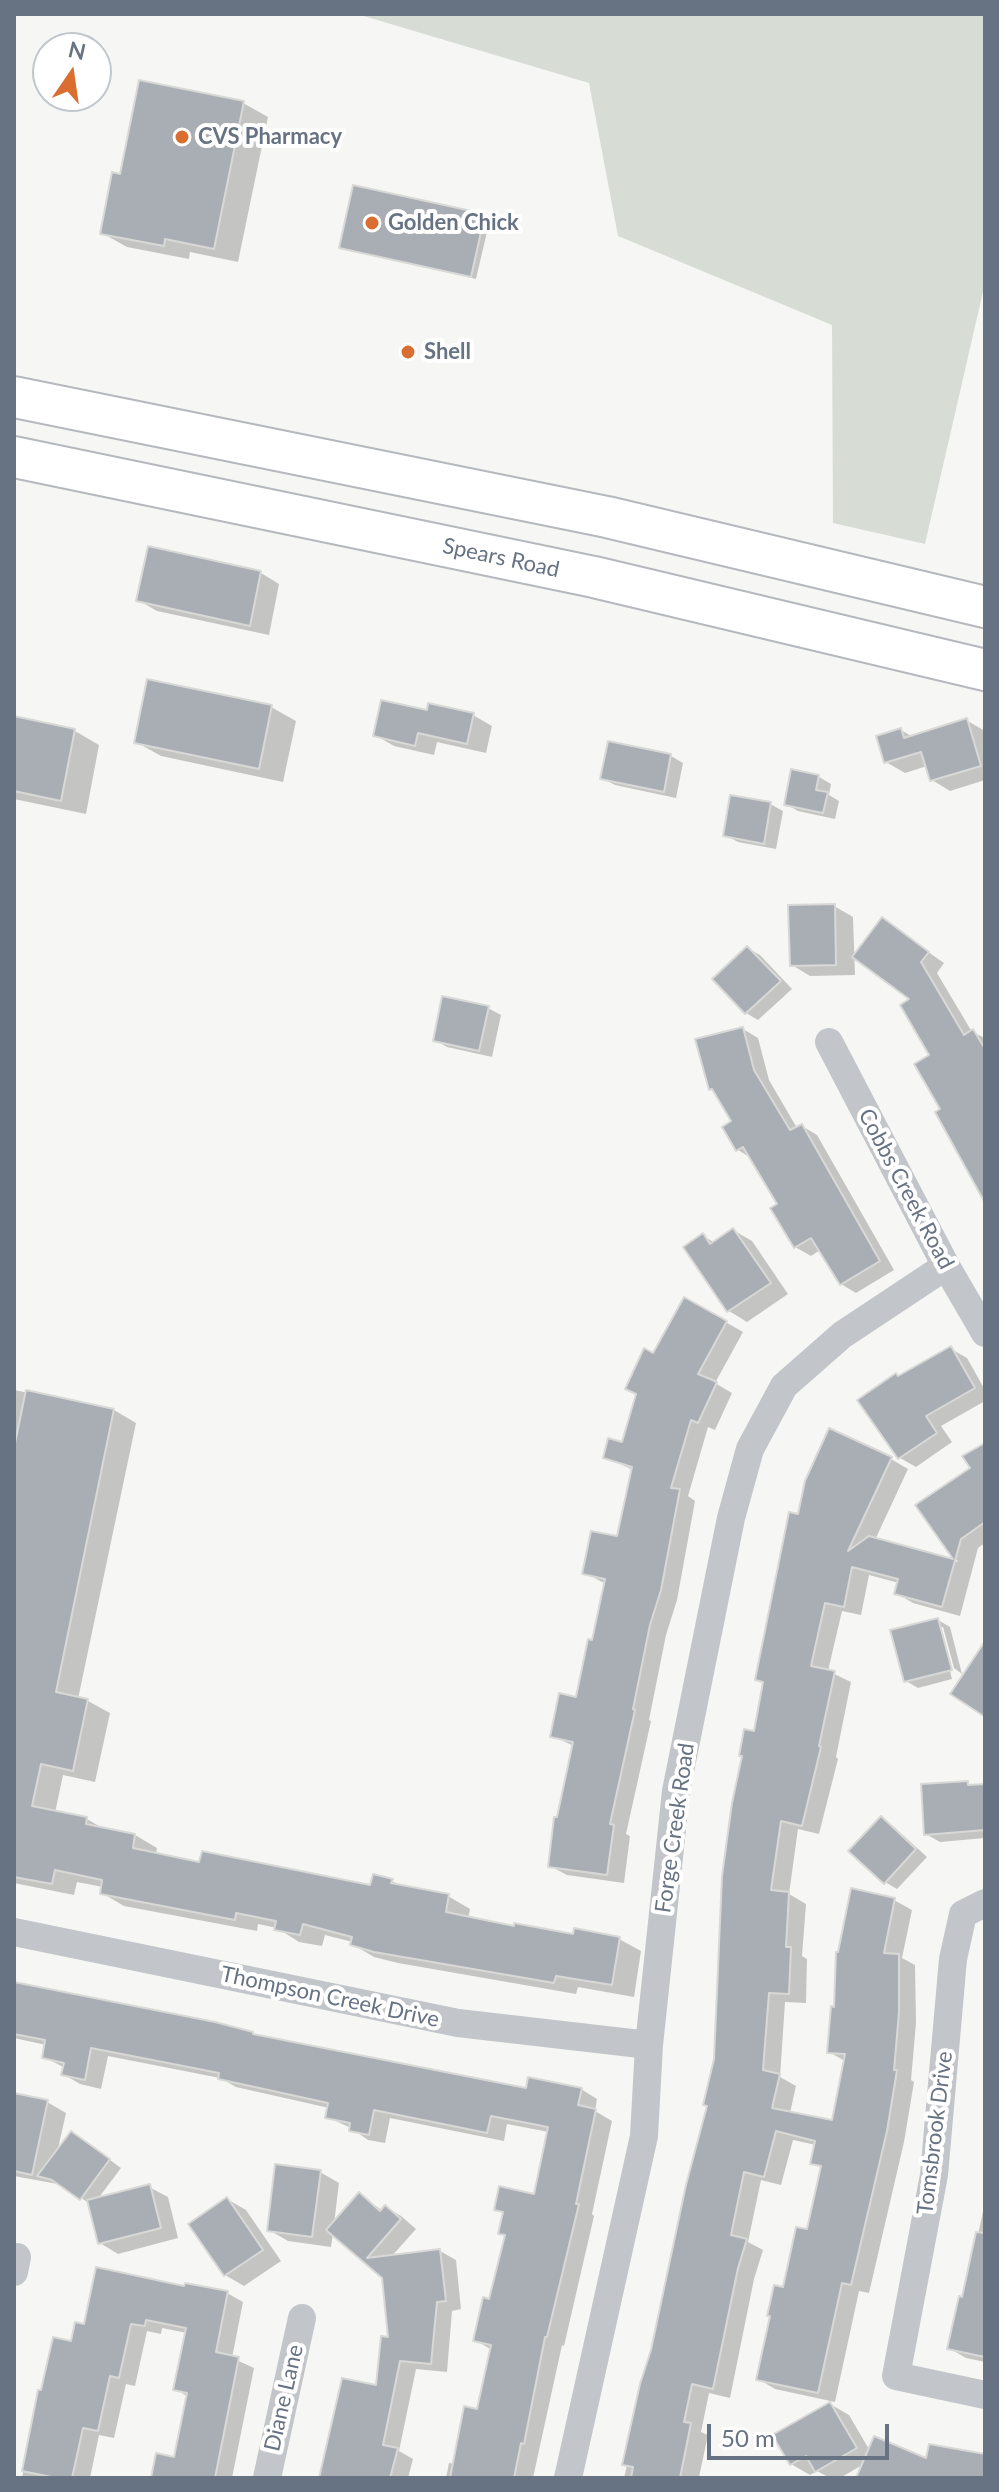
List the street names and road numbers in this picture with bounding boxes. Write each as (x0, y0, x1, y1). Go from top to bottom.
street label: Spears Road (440, 533, 562, 583)
street label: Cobbs Creek Road (853, 1104, 959, 1274)
street label: Forge Creek Road (650, 1741, 700, 1915)
street label: Thompson Creek Drive (218, 1961, 442, 2033)
street label: Tomsbrook Drive (912, 2050, 958, 2216)
street label: Diane Lane (259, 2342, 309, 2454)

